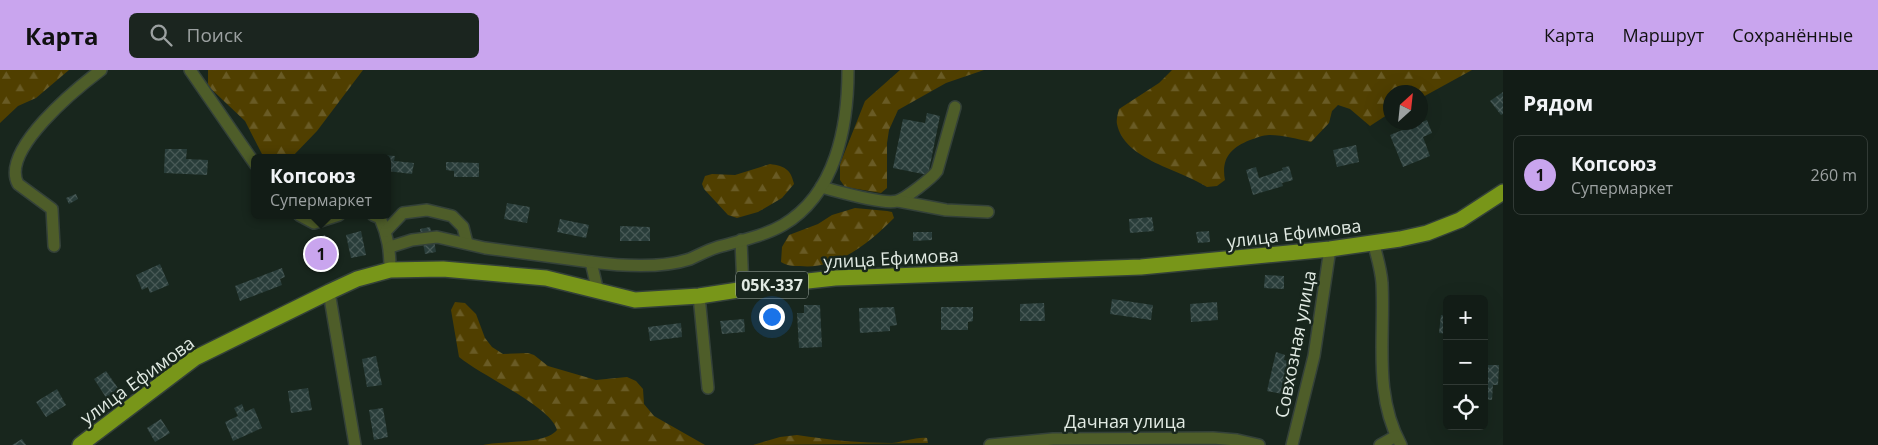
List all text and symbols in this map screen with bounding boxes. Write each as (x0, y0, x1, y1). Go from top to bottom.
search box (129, 13, 479, 58)
text: Карта (25, 19, 99, 52)
icon: search (147, 21, 175, 49)
text: Поиск (187, 22, 243, 48)
text: Карта (1544, 23, 1594, 47)
text: Маршрут (1622, 23, 1704, 47)
text: Сохранённые (1732, 23, 1853, 47)
north arrow (1383, 85, 1428, 130)
text: Рядом (1523, 89, 1593, 117)
text: Копсоюз (1571, 151, 1657, 177)
popup (251, 154, 391, 219)
text: Копсоюз (270, 163, 356, 189)
text: 1 (1535, 164, 1545, 186)
text: 260 m (1811, 164, 1857, 186)
text: Супермаркет (1571, 177, 1673, 199)
text: Супермаркет (270, 189, 372, 211)
street label: улица Ефимова (1225, 213, 1363, 253)
pin: 1 (305, 235, 337, 273)
street label: улица Ефимова (823, 242, 959, 274)
street label: Совхозная улица (1269, 268, 1321, 420)
road number: 05К-337 (736, 272, 808, 298)
map controls (1443, 295, 1488, 430)
button: + (1443, 295, 1488, 340)
your location (759, 304, 785, 330)
street label: улица Ефимова (75, 330, 199, 430)
button: − (1443, 340, 1488, 385)
button: locate (1443, 385, 1488, 430)
street label: Дачная улица (1064, 409, 1186, 433)

